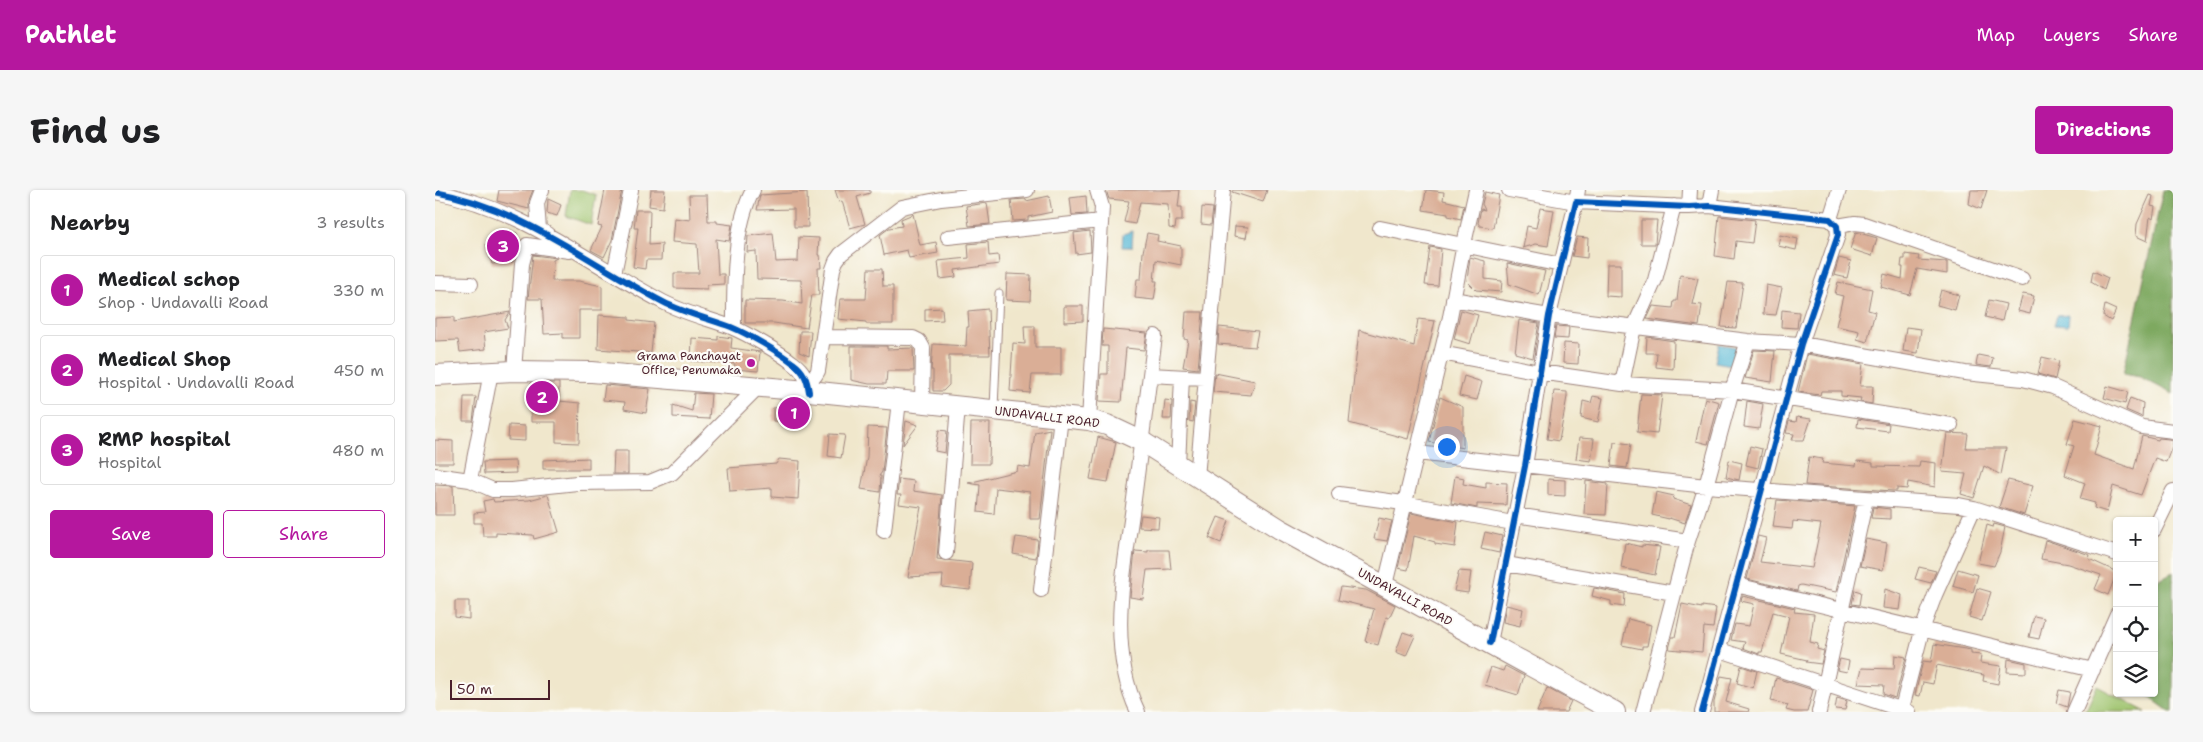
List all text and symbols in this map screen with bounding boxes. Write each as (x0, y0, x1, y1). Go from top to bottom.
text: Pathlet (25, 19, 116, 51)
text: Map (1977, 23, 2015, 47)
text: Layers (2043, 23, 2100, 47)
text: Share (2128, 23, 2178, 47)
button: Directions (2035, 106, 2173, 154)
text: Find us (30, 107, 161, 154)
text: Nearby (50, 209, 130, 237)
text: 3 results (316, 212, 385, 233)
pin: 3 (487, 227, 519, 265)
text: Medical schop (98, 267, 240, 292)
text: 1 (63, 280, 71, 301)
text: 330 m (332, 280, 384, 301)
text: Shop · Undavalli Road (98, 292, 268, 313)
text: Medical Shop (98, 347, 231, 372)
place label: Grama Panchayat Office, Penumaka (637, 348, 742, 378)
marker: Grama Panchayat Office, Penumaka (745, 357, 757, 369)
text: 2 (61, 360, 73, 381)
text: 450 m (333, 360, 384, 381)
text: Hospital · Undavalli Road (98, 372, 294, 393)
pin: 2 (526, 378, 558, 416)
pin: 1 (778, 394, 810, 432)
street label: UNDAVALLI ROAD (993, 403, 1101, 431)
text: RMP hospital (98, 427, 230, 452)
your location (1434, 434, 1460, 460)
text: 3 (61, 440, 73, 461)
text: 480 m (332, 440, 384, 461)
text: Hospital (98, 452, 161, 473)
button: Save (50, 510, 213, 558)
button: Share (223, 510, 385, 558)
map controls (2113, 517, 2158, 697)
button: + (2113, 517, 2158, 562)
button: − (2113, 562, 2158, 607)
street label: UNDAVALLI ROAD (1355, 564, 1455, 630)
button: locate (2113, 607, 2158, 652)
button: layers (2113, 652, 2158, 697)
scale bar (450, 677, 550, 700)
text: 50 m (457, 680, 492, 698)

